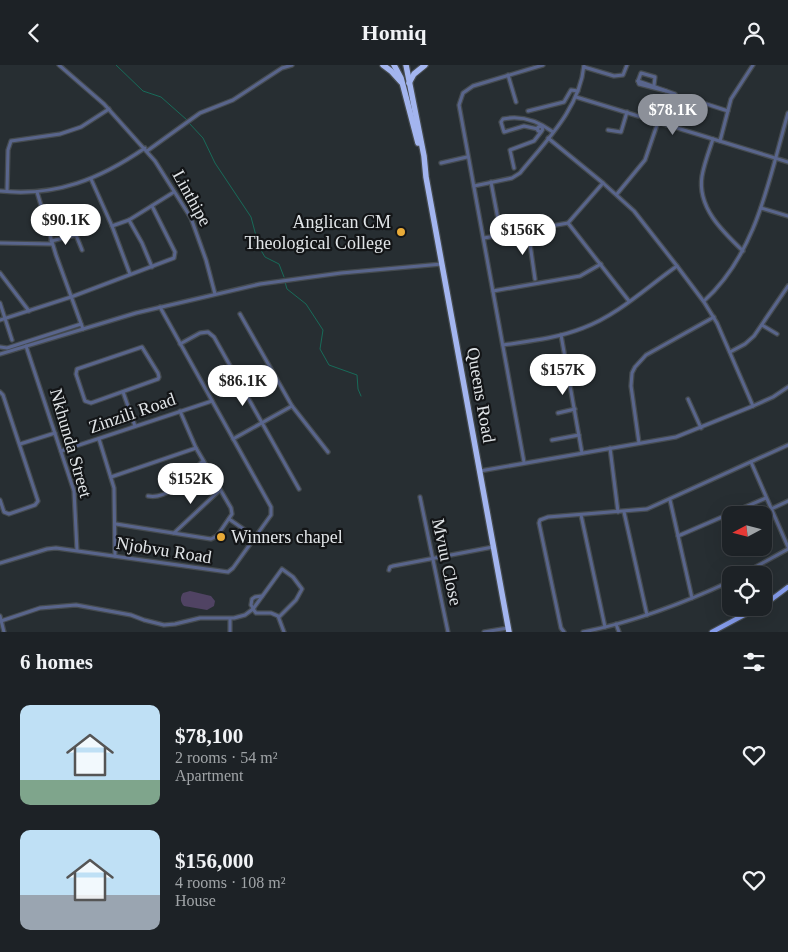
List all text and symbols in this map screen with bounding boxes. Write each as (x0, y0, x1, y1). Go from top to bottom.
icon: back (20, 19, 48, 47)
icon: person (740, 19, 768, 47)
text: Homiq (362, 20, 426, 45)
pin: $78.1K (632, 93, 714, 136)
text: $78.1K (649, 101, 697, 118)
street label: Linthipe (168, 166, 216, 230)
pin: $90.1K (25, 203, 107, 246)
text: $90.1K (42, 211, 90, 228)
place label: Anglican CM Theological College (245, 212, 391, 253)
pin: $156K (488, 213, 558, 256)
text: $156K (501, 221, 545, 238)
marker: Anglican CM Theological College (395, 226, 407, 238)
street label: Queens Road (463, 346, 499, 444)
pin: $157K (528, 353, 598, 396)
text: $157K (541, 361, 585, 378)
pin: $86.1K (202, 365, 284, 407)
text: $86.1K (219, 372, 267, 389)
street label: Nkhunda Street (46, 386, 96, 500)
street label: Zinzili Road (86, 389, 178, 437)
pin: $152K (156, 463, 226, 505)
text: $152K (169, 470, 213, 487)
north arrow (722, 506, 772, 556)
map controls (722, 506, 772, 616)
street label: Mvuu Close (428, 517, 466, 607)
place label: Winners chapel (231, 527, 343, 547)
marker: Winners chapel (215, 531, 227, 543)
street label: Njobvu Road (115, 533, 213, 567)
button: locate (722, 566, 772, 616)
icon: filters (740, 648, 768, 676)
text: 6 homes (20, 650, 93, 674)
text: $78,100 (175, 724, 243, 748)
icon: home (60, 725, 120, 785)
icon: heart (740, 741, 768, 769)
text: 2 rooms · 54 m² (175, 749, 278, 766)
text: Apartment (175, 767, 243, 784)
text: $156,000 (175, 849, 254, 873)
icon: home (60, 850, 120, 910)
icon: heart (740, 866, 768, 894)
text: 4 rooms · 108 m² (175, 874, 286, 891)
text: House (175, 892, 216, 909)

